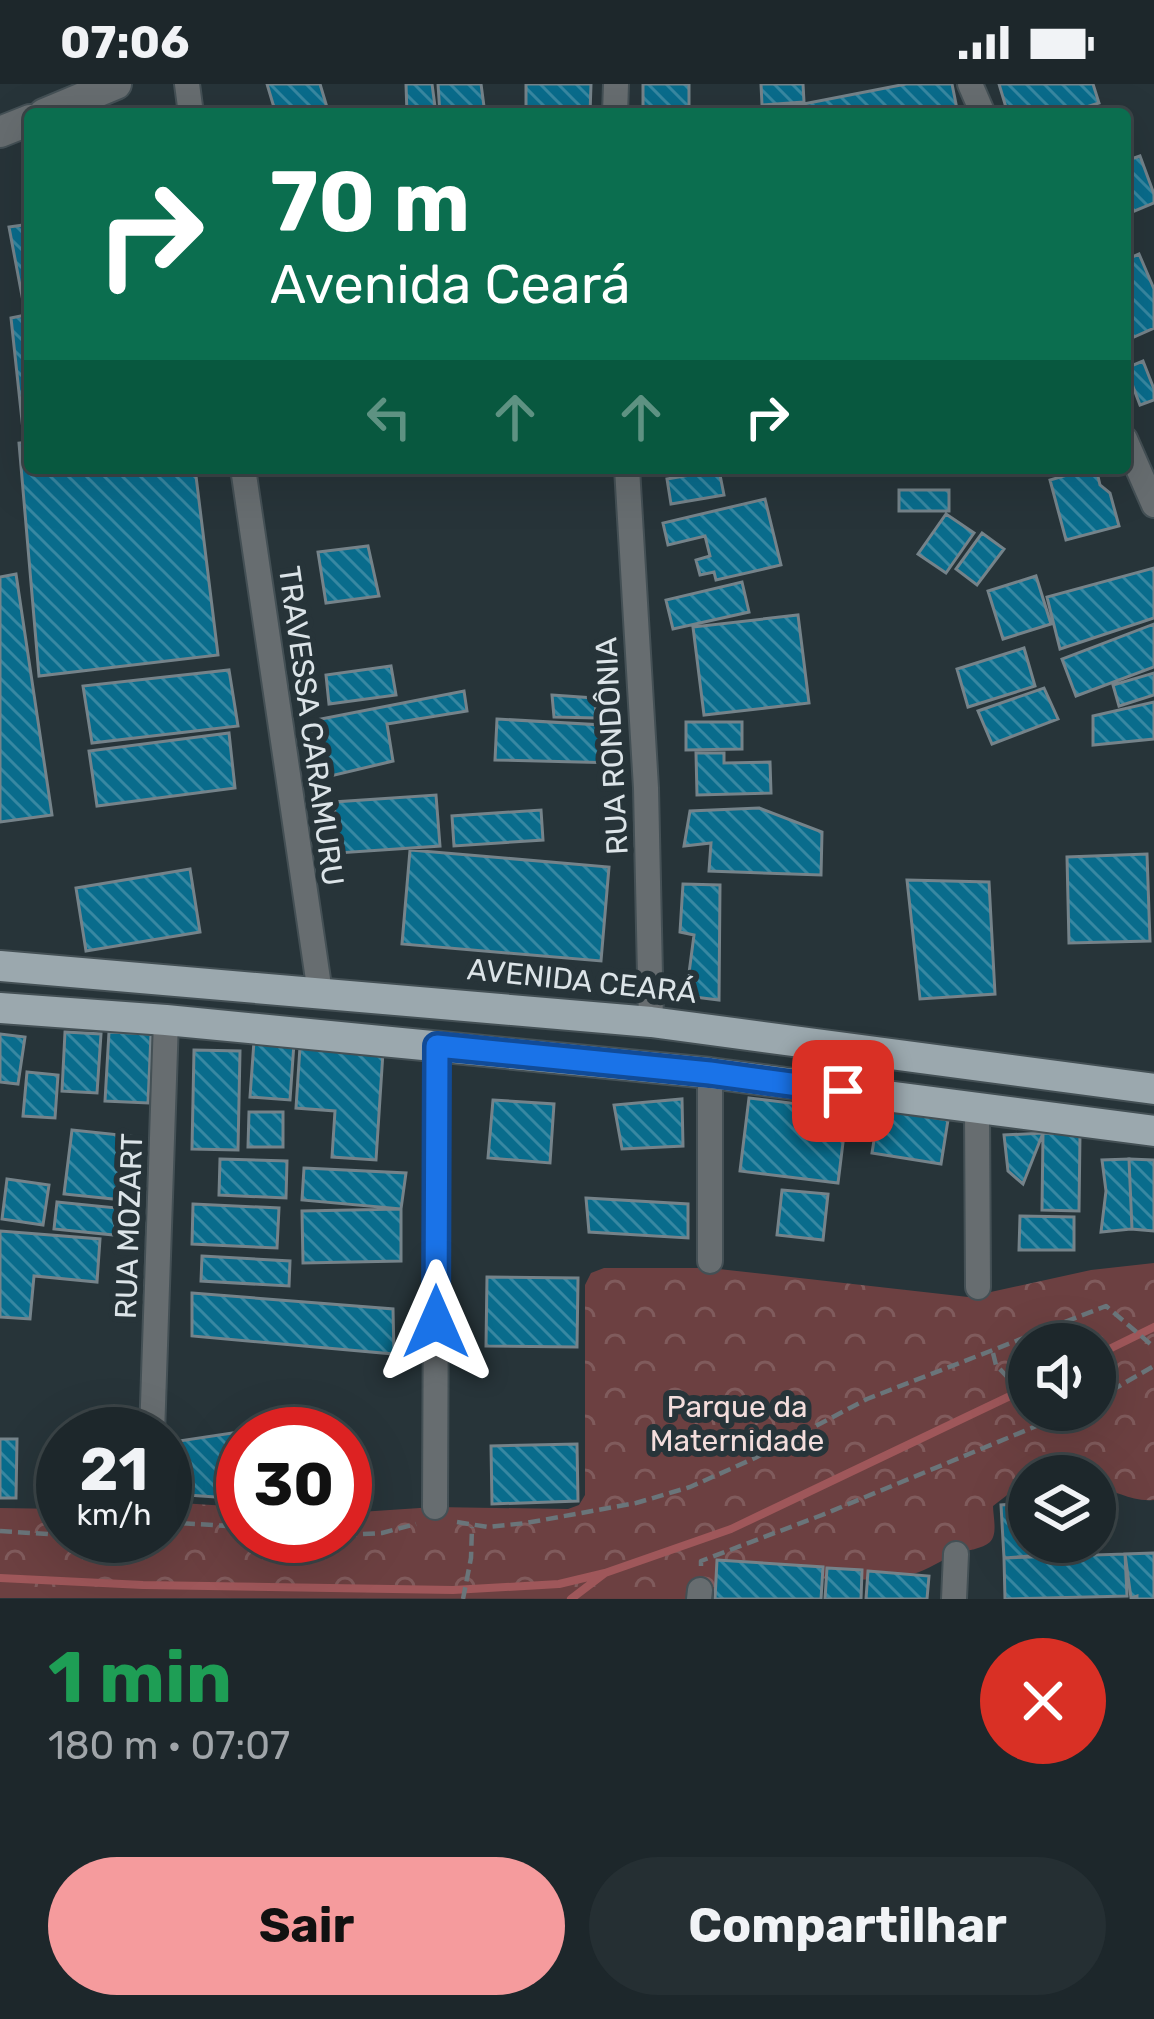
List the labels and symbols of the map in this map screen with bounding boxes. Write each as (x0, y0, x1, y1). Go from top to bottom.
street label: TRAVESSA CARAMURU (271, 564, 351, 888)
street label: RUA RONDÔNIA (588, 636, 636, 856)
street label: AVENIDA CEARÁ (466, 951, 698, 1011)
pin (792, 1040, 894, 1142)
street label: RUA MOZART (108, 1133, 150, 1319)
position arrow (373, 1259, 499, 1385)
park label: Parque da Maternidade (650, 1389, 824, 1459)
speed limit sign: 30 (216, 1407, 372, 1563)

